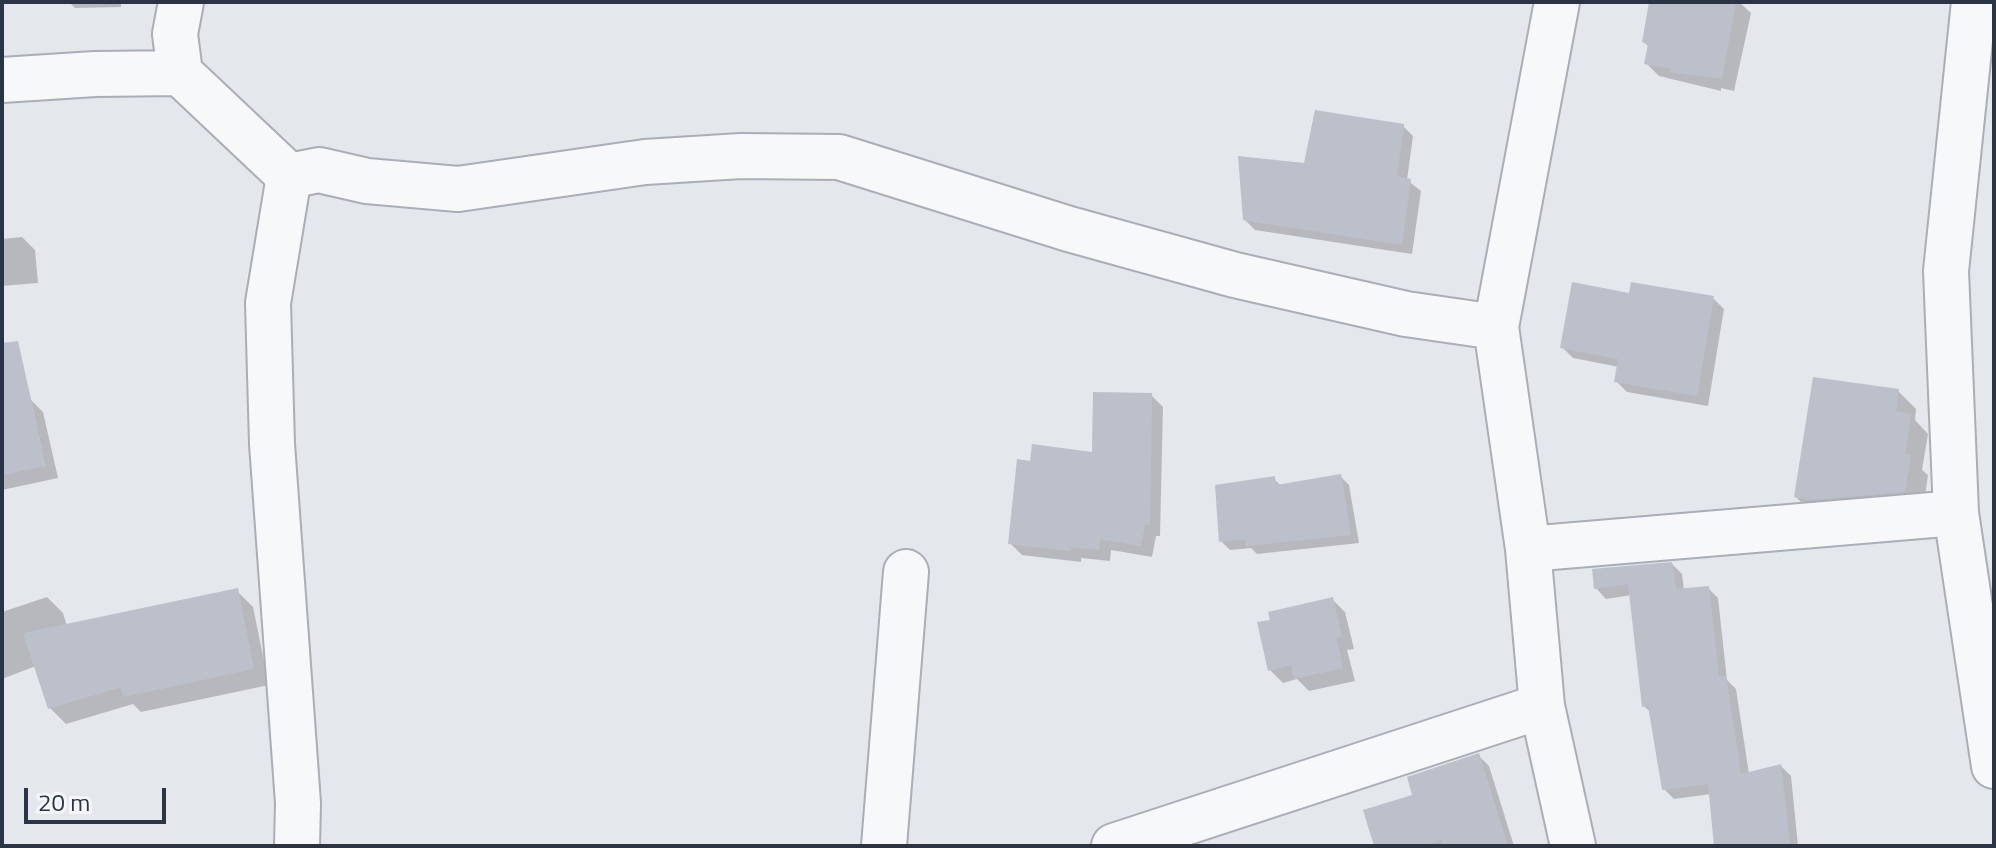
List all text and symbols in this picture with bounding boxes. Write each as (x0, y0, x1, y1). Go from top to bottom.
scale bar (28, 772, 170, 822)
text: 20 m (38, 784, 90, 820)

